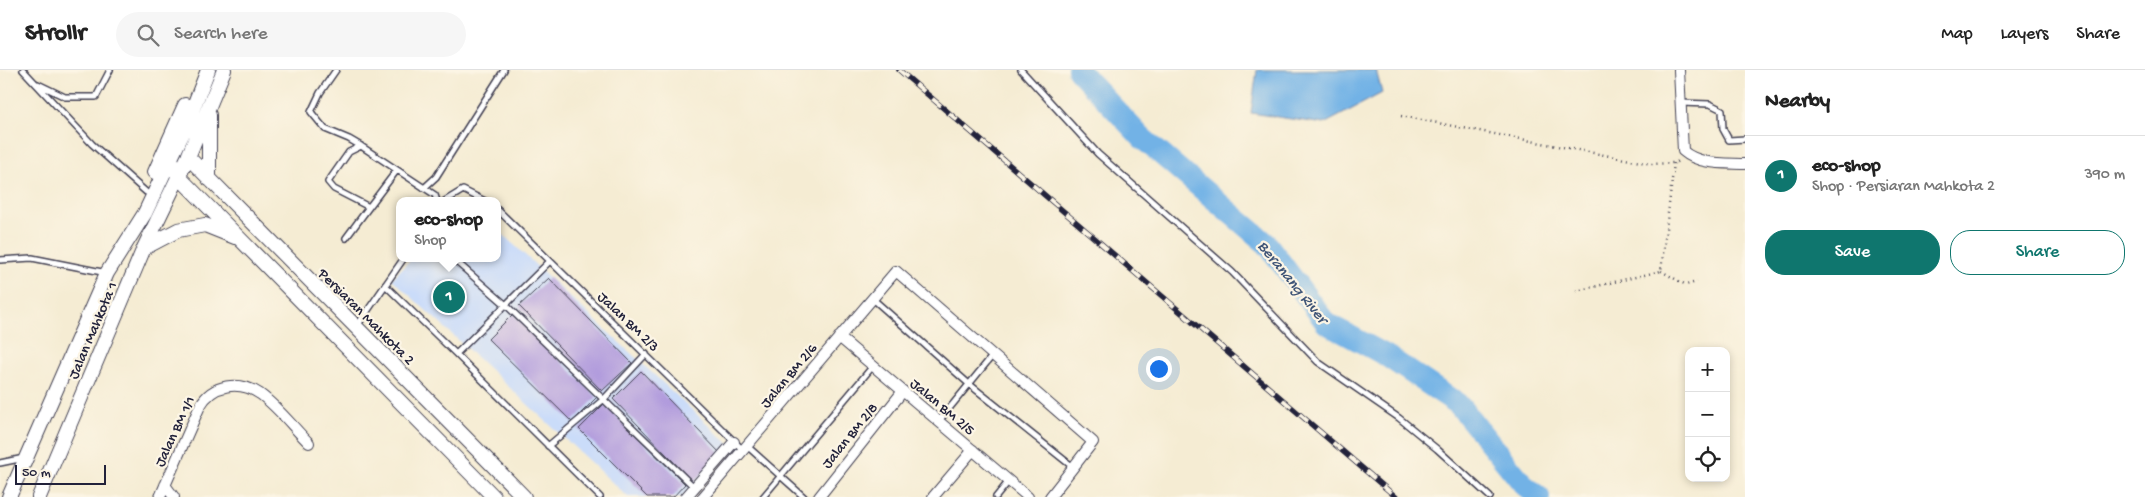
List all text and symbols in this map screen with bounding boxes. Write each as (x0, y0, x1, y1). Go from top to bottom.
search box (116, 12, 466, 57)
text: Strollr (25, 20, 86, 49)
icon: search (134, 21, 162, 49)
text: Search here (174, 23, 268, 46)
text: Map (1941, 24, 1973, 45)
text: Layers (2001, 24, 2048, 45)
text: Share (2076, 24, 2120, 45)
text: Nearby (1765, 90, 1830, 115)
text: eco-shop (1812, 155, 1881, 178)
text: 1 (1778, 166, 1784, 185)
text: 390 m (2084, 166, 2125, 185)
text: Shop · Persiaran Mahkota 2 (1812, 178, 1995, 197)
popup (396, 197, 501, 262)
text: eco-shop (414, 209, 483, 232)
button: Save (1765, 230, 1940, 275)
button: Share (1950, 230, 2125, 275)
text: Shop (414, 232, 446, 251)
water label: Beranang River (1252, 238, 1332, 331)
street label: Persiaran Mahkota 2 (313, 265, 418, 370)
pin: 1 (433, 278, 465, 316)
street label: Jalan Mahkota 1 (65, 279, 122, 382)
street label: Jalan BM 2/3 (593, 289, 662, 356)
street label: Jalan BM 2/6 (757, 340, 822, 412)
map controls (1685, 347, 1730, 482)
button: + (1685, 347, 1730, 392)
your location (1146, 356, 1172, 382)
street label: Jalan BM 2/5 (906, 375, 978, 440)
button: − (1685, 392, 1730, 437)
street label: Jalan BM 1/1 (152, 394, 200, 470)
street label: Jalan BM 2/8 (819, 400, 883, 473)
button: locate (1685, 437, 1730, 482)
scale bar (15, 462, 106, 485)
text: 50 m (22, 465, 51, 482)

